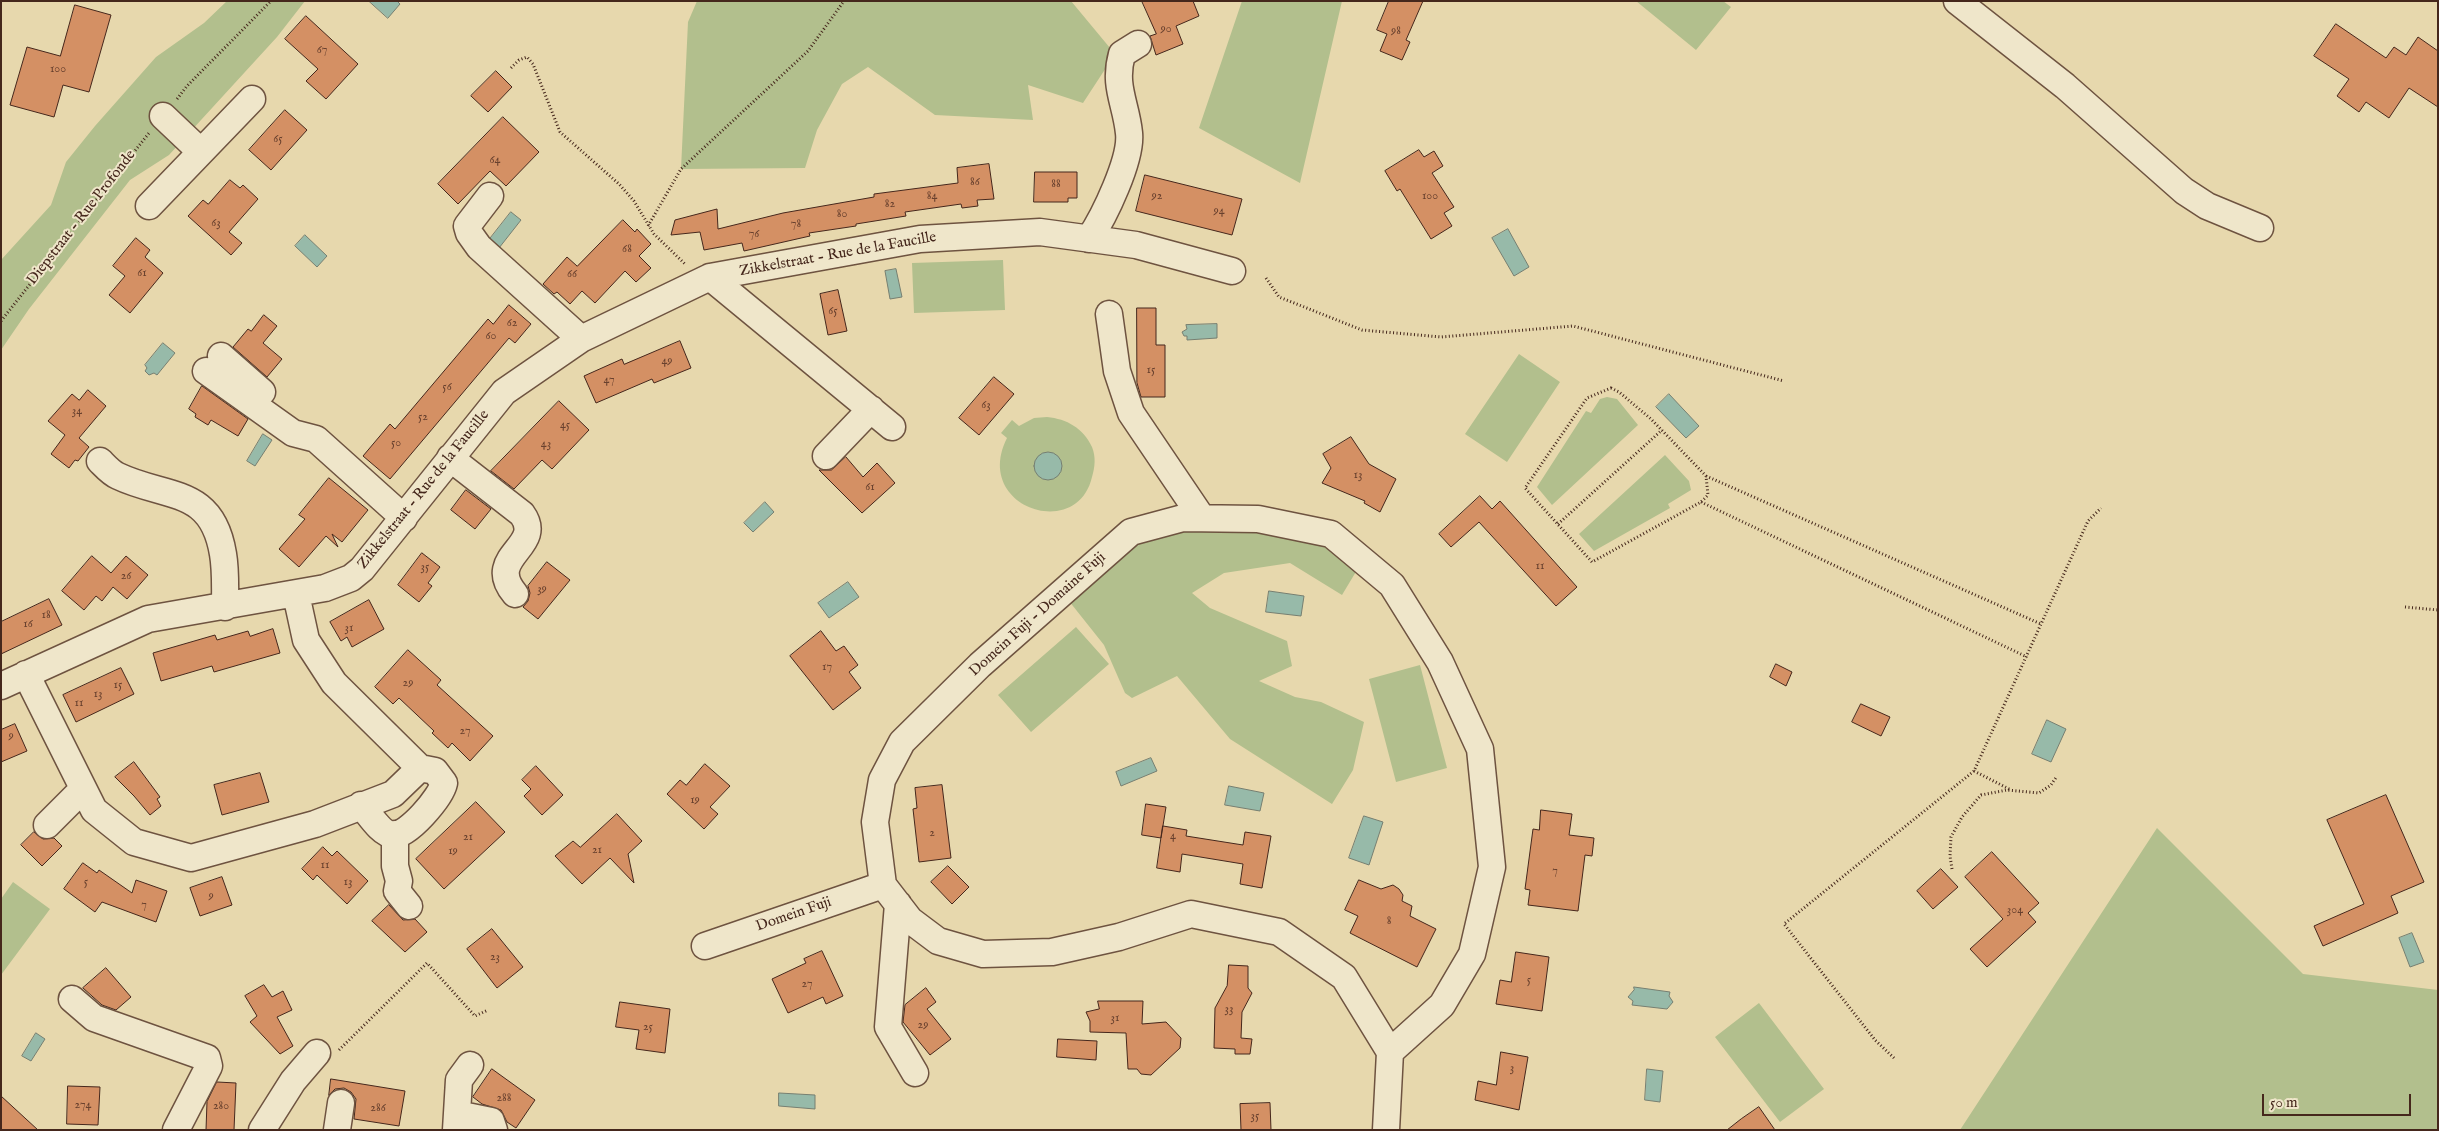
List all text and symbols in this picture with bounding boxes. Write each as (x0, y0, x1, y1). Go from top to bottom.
house number: 90 (1160, 23, 1172, 37)
house number: 98 (1391, 25, 1401, 39)
house number: 67 (317, 44, 327, 58)
house number: 100 (50, 63, 66, 77)
house number: 65 (273, 133, 283, 147)
street label: Diepstraat - Rue Profonde (24, 147, 140, 289)
house number: 64 (490, 154, 500, 168)
house number: 86 (970, 176, 980, 190)
house number: 88 (1051, 178, 1061, 192)
house number: 84 (927, 190, 937, 204)
house number: 92 (1152, 190, 1162, 204)
house number: 100 (1422, 190, 1438, 204)
house number: 82 (885, 198, 895, 212)
house number: 94 (1213, 205, 1225, 219)
house number: 80 (837, 208, 847, 222)
house number: 63 (211, 217, 221, 231)
house number: 78 (791, 218, 801, 232)
house number: 76 (749, 228, 759, 242)
street label: Zikkelstraat - Rue de la Faucille (738, 229, 938, 281)
house number: 68 (622, 243, 632, 257)
house number: 61 (137, 267, 147, 281)
house number: 66 (567, 268, 577, 282)
house number: 65 (828, 305, 838, 319)
house number: 62 (507, 317, 517, 331)
house number: 60 (486, 330, 496, 344)
house number: 49 (661, 355, 673, 369)
house number: 15 (1147, 364, 1155, 378)
house number: 47 (603, 374, 615, 388)
house number: 56 (442, 381, 452, 395)
house number: 63 (981, 399, 991, 413)
house number: 34 (72, 405, 82, 419)
street label: Zikkelstraat - Rue de la Faucille (354, 407, 494, 573)
house number: 52 (418, 411, 428, 425)
house number: 45 (560, 419, 570, 433)
house number: 50 (391, 437, 401, 451)
house number: 43 (541, 438, 551, 452)
house number: 13 (1354, 469, 1362, 483)
house number: 61 (865, 481, 875, 495)
street label: Domein Fuji - Domaine Fuji (966, 549, 1110, 681)
house number: 11 (1536, 560, 1544, 574)
house number: 35 (421, 561, 429, 575)
house number: 26 (121, 570, 131, 584)
house number: 39 (537, 583, 547, 597)
house number: 18 (41, 609, 51, 623)
house number: 16 (23, 618, 33, 632)
house number: 31 (345, 622, 353, 636)
house number: 17 (822, 661, 832, 675)
house number: 29 (403, 677, 413, 691)
house number: 15 (114, 679, 122, 693)
house number: 13 (94, 688, 102, 702)
house number: 11 (75, 697, 83, 711)
house number: 27 (459, 725, 471, 739)
house number: 9 (8, 730, 14, 744)
house number: 19 (690, 794, 700, 808)
house number: 2 (929, 827, 935, 841)
house number: 4 (1170, 830, 1176, 844)
house number: 21 (463, 831, 473, 845)
house number: 21 (592, 844, 602, 858)
house number: 19 (448, 845, 458, 859)
house number: 11 (321, 859, 329, 873)
house number: 7 (1552, 865, 1558, 879)
house number: 5 (84, 876, 88, 890)
house number: 13 (344, 876, 352, 890)
house number: 9 (208, 890, 214, 904)
street label: Domein Fuji (754, 894, 834, 936)
house number: 7 (141, 899, 147, 913)
house number: 304 (2007, 904, 2023, 918)
house number: 8 (1387, 915, 1391, 929)
house number: 23 (490, 951, 500, 965)
house number: 5 (1527, 974, 1531, 988)
house number: 27 (801, 978, 813, 992)
house number: 33 (1225, 1003, 1233, 1017)
house number: 31 (1111, 1012, 1119, 1026)
house number: 29 (918, 1019, 928, 1033)
house number: 25 (643, 1021, 653, 1035)
house number: 3 (1510, 1062, 1514, 1076)
scale bar (2264, 1084, 2413, 1116)
house number: 288 (496, 1092, 512, 1106)
text: 50 m (2270, 1093, 2298, 1112)
house number: 274 (75, 1099, 91, 1113)
house number: 280 (213, 1100, 229, 1114)
house number: 286 (370, 1102, 386, 1116)
house number: 35 (1251, 1110, 1259, 1124)

